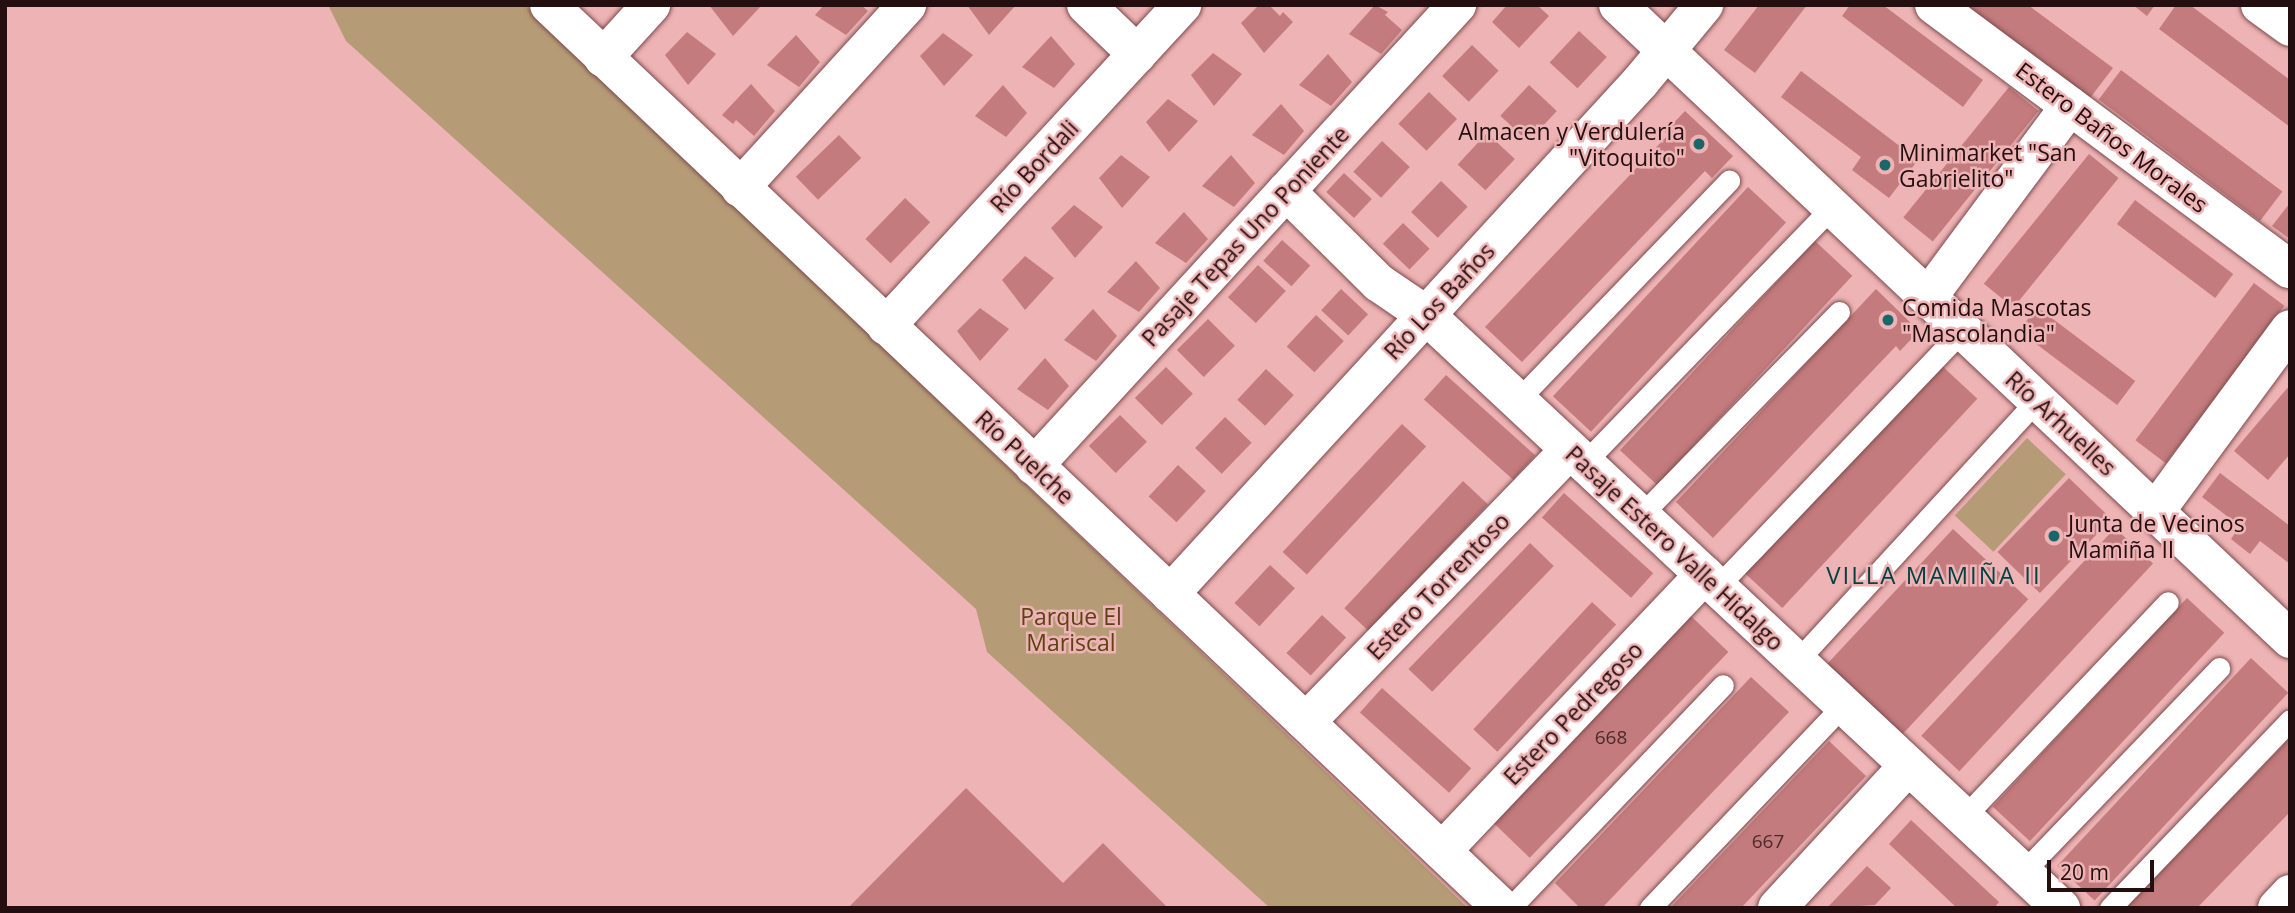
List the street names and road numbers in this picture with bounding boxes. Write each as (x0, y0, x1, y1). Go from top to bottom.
street label: Estero Baños Morales (2011, 56, 2213, 218)
street label: Río Bordali (984, 114, 1084, 218)
street label: Pasaje Tepas Uno Poniente (1136, 120, 1354, 352)
street label: Río Los Baños (1378, 237, 1500, 365)
street label: Río Arhuelles (2000, 365, 2122, 481)
street label: Río Puelche (970, 404, 1080, 510)
street label: Pasaje Estero Valle Hidalgo (1560, 440, 1790, 656)
street label: Estero Torrentoso (1361, 507, 1515, 665)
street label: Estero Pedregoso (1498, 636, 1648, 790)

